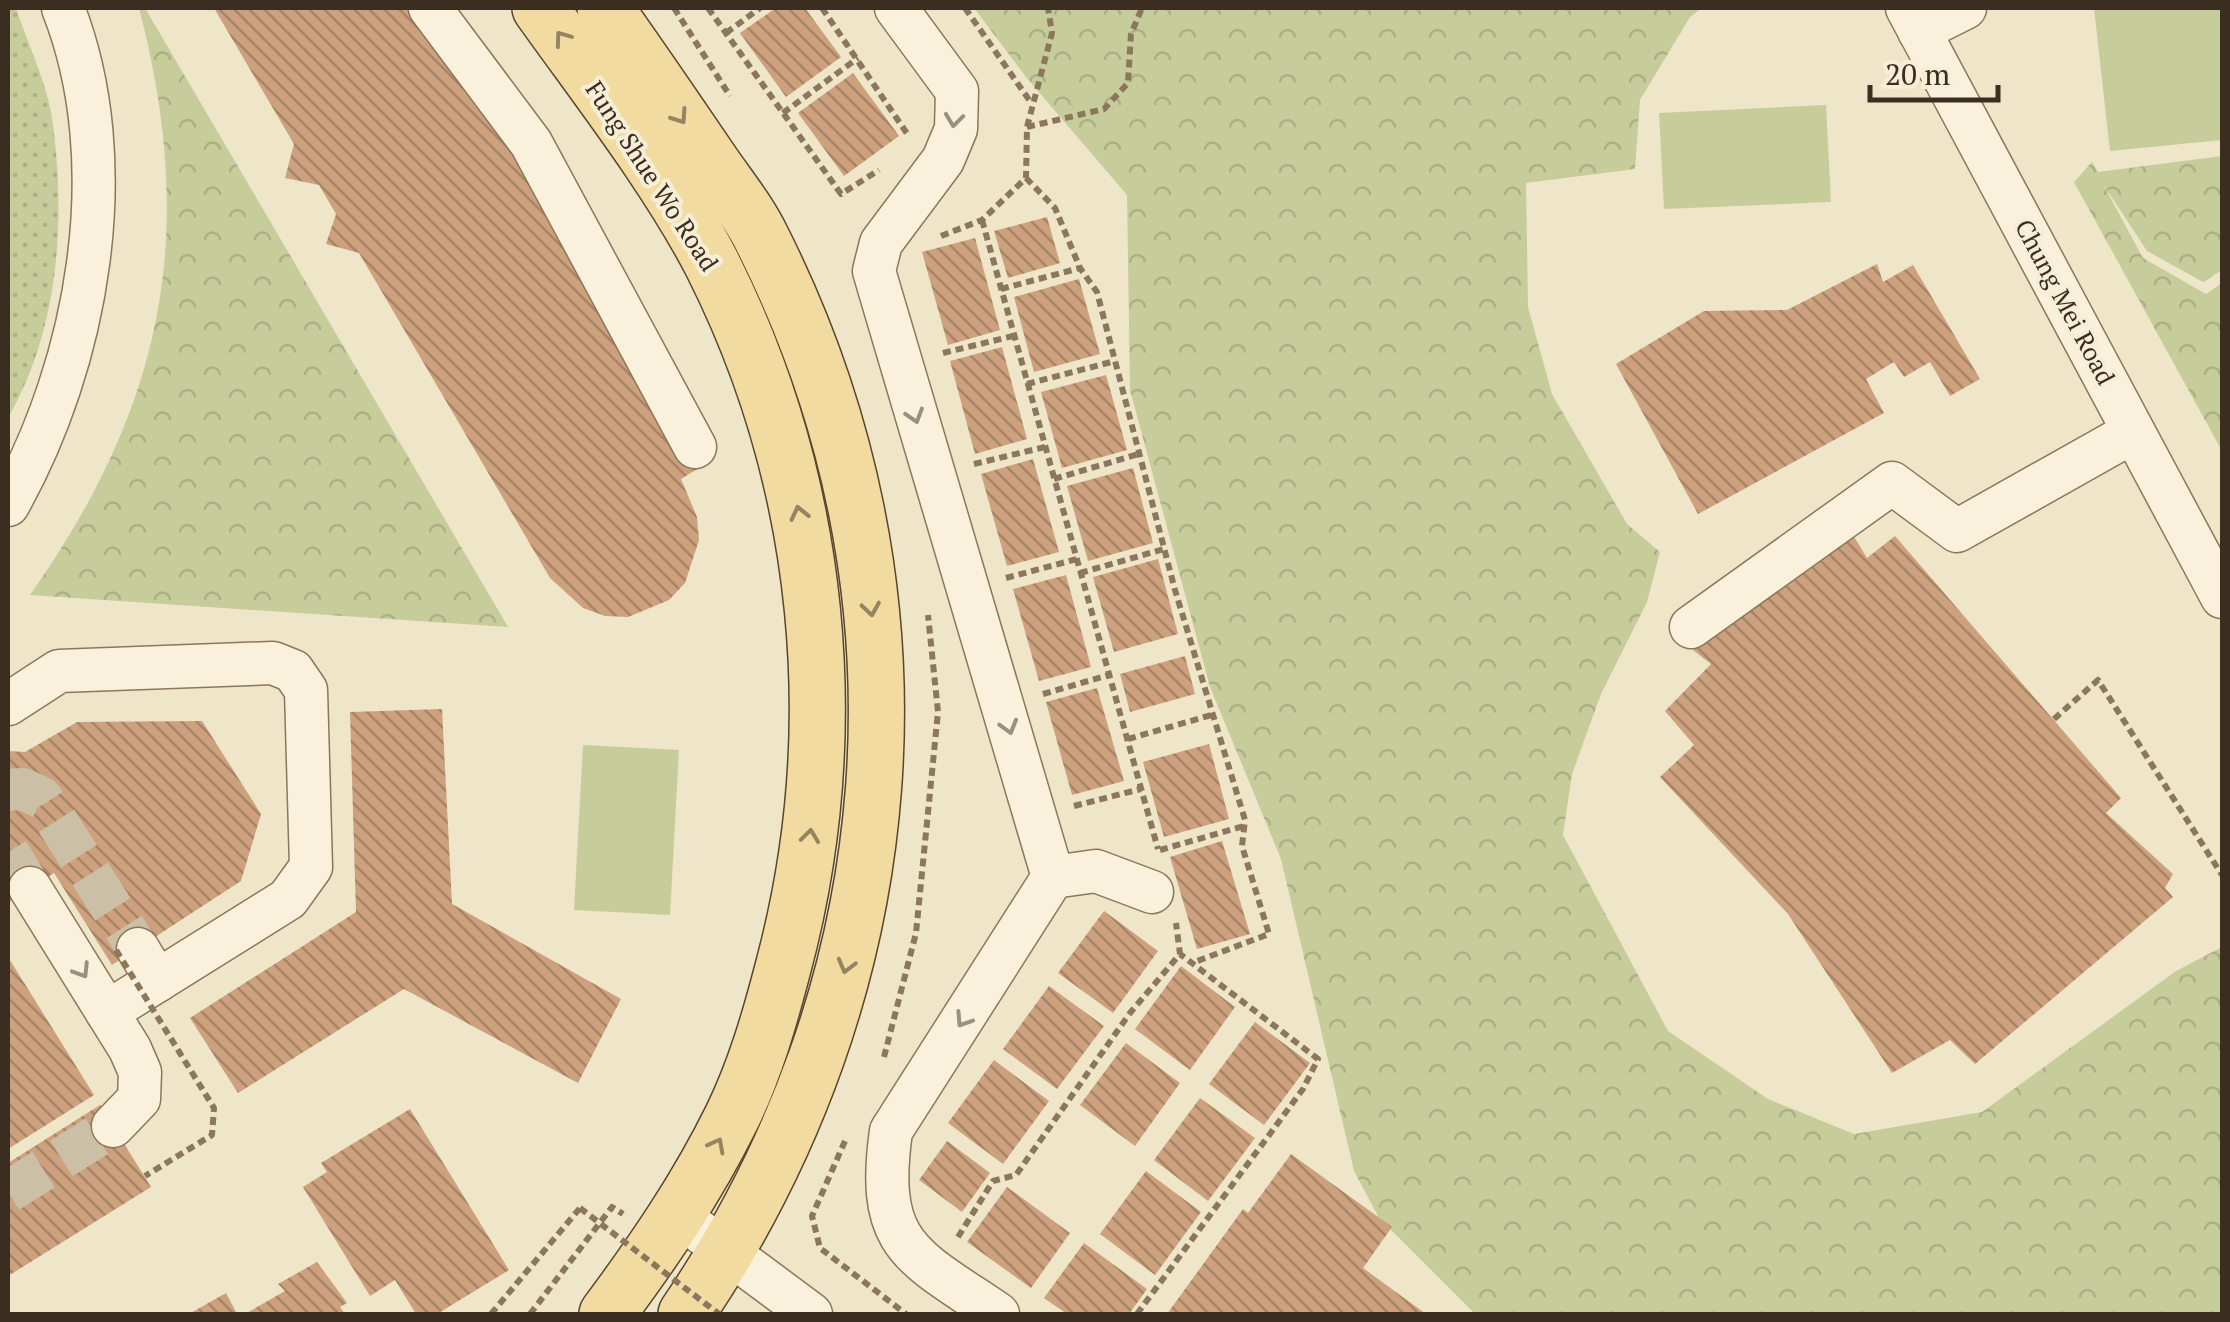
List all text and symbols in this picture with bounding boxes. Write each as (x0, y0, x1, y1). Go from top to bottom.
one-way arrow (555, 31, 574, 50)
scale bar (1870, 40, 1998, 102)
text: 20 m (1885, 54, 1950, 94)
street label: Fung Shue Wo Road (579, 74, 726, 277)
one-way arrow (668, 105, 686, 124)
one-way arrow (944, 112, 965, 128)
street label: Chung Mei Road (2008, 213, 2123, 390)
one-way arrow (903, 406, 924, 423)
one-way arrow (789, 505, 810, 522)
one-way arrow (860, 600, 881, 617)
one-way arrow (997, 718, 1018, 735)
one-way arrow (799, 827, 820, 843)
one-way arrow (836, 957, 857, 974)
one-way arrow (70, 960, 89, 978)
one-way arrow (957, 1009, 976, 1027)
one-way arrow (705, 1137, 724, 1155)

